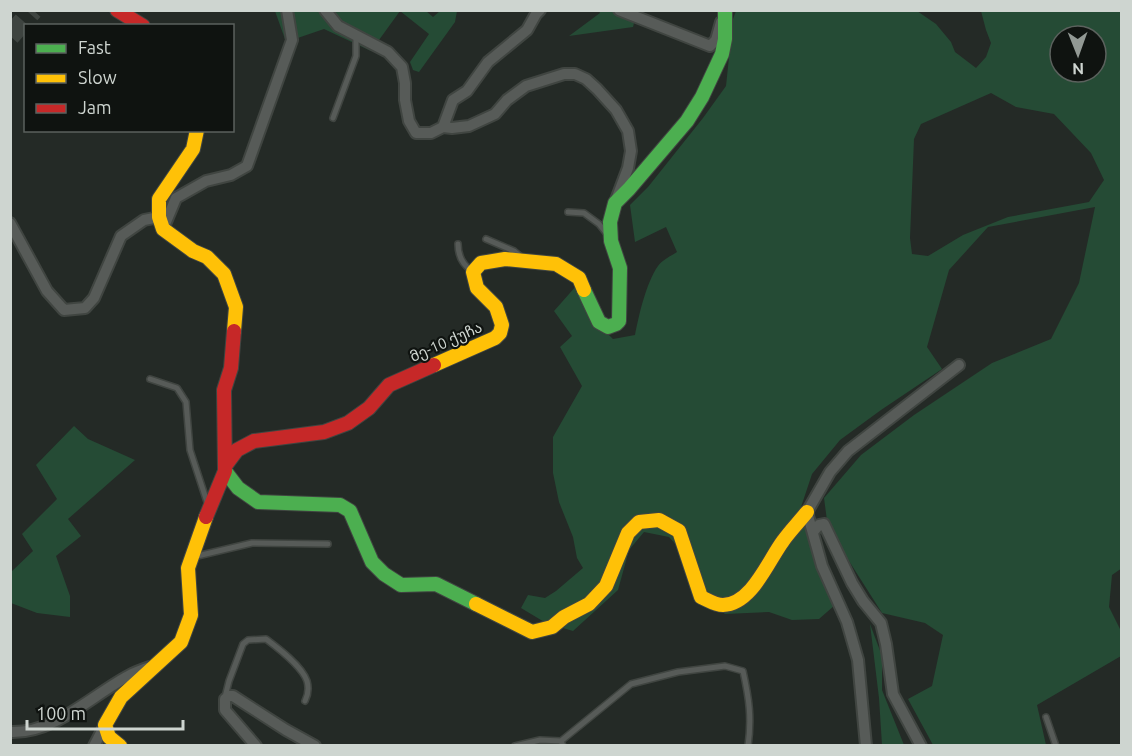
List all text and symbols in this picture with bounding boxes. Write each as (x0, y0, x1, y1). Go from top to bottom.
legend (24, 24, 234, 132)
north arrow (1048, 24, 1108, 84)
text: Fast (78, 37, 111, 57)
text: N (1072, 60, 1084, 78)
text: Slow (78, 67, 117, 87)
text: Jam (78, 97, 112, 117)
street label: მე-10 ქუჩა (407, 318, 485, 366)
scale bar (27, 693, 183, 731)
text: 100 m (36, 703, 86, 723)

